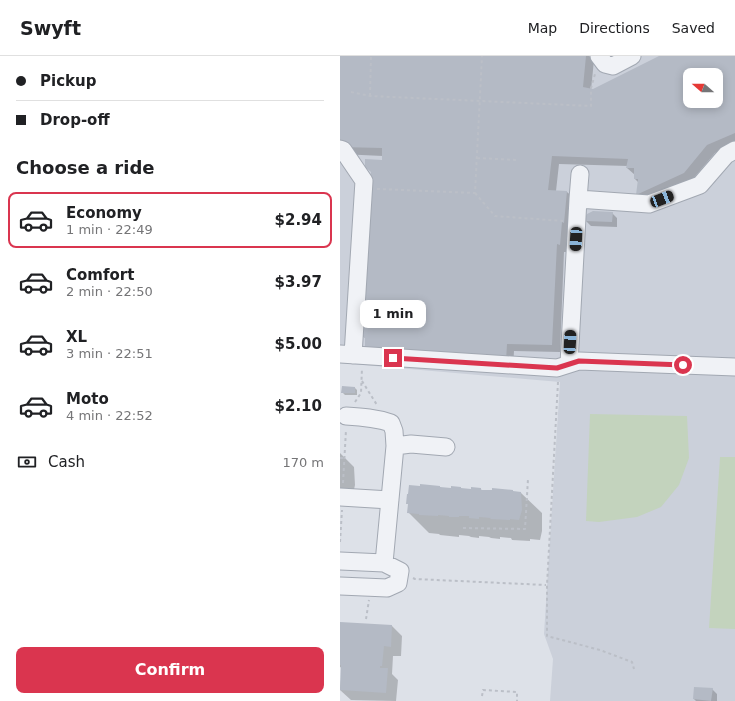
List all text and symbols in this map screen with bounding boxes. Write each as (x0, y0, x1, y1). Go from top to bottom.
text: Swyft (20, 17, 81, 39)
text: Map (528, 20, 557, 36)
text: Directions (579, 20, 650, 36)
text: Saved (672, 20, 715, 36)
north arrow (683, 68, 723, 108)
map controls (683, 68, 723, 108)
text: Pickup (40, 72, 96, 90)
text: Drop-off (40, 111, 110, 129)
text: Choose a ride (16, 157, 155, 178)
car (649, 189, 675, 209)
icon: car (18, 202, 54, 238)
text: Economy (66, 204, 142, 222)
text: $2.94 (275, 211, 322, 229)
text: 1 min · 22:49 (66, 222, 153, 237)
car (569, 227, 583, 251)
icon: car (18, 264, 54, 300)
text: Comfort (66, 266, 134, 284)
text: $3.97 (275, 273, 322, 291)
text: 2 min · 22:50 (66, 284, 153, 299)
callout: 1 min (360, 300, 426, 328)
text: 1 min (373, 306, 413, 321)
icon: car (18, 326, 54, 362)
text: XL (66, 328, 87, 346)
car (563, 330, 577, 354)
text: $5.00 (275, 335, 322, 353)
text: 3 min · 22:51 (66, 346, 153, 361)
route end (384, 349, 402, 367)
route start (674, 356, 692, 374)
icon: car (18, 388, 54, 424)
text: Moto (66, 390, 109, 408)
text: $2.10 (275, 397, 322, 415)
text: 4 min · 22:52 (66, 408, 153, 423)
icon: cash (16, 451, 38, 473)
text: Cash (48, 453, 85, 471)
text: 170 m (282, 455, 324, 470)
button: Confirm (16, 647, 324, 693)

